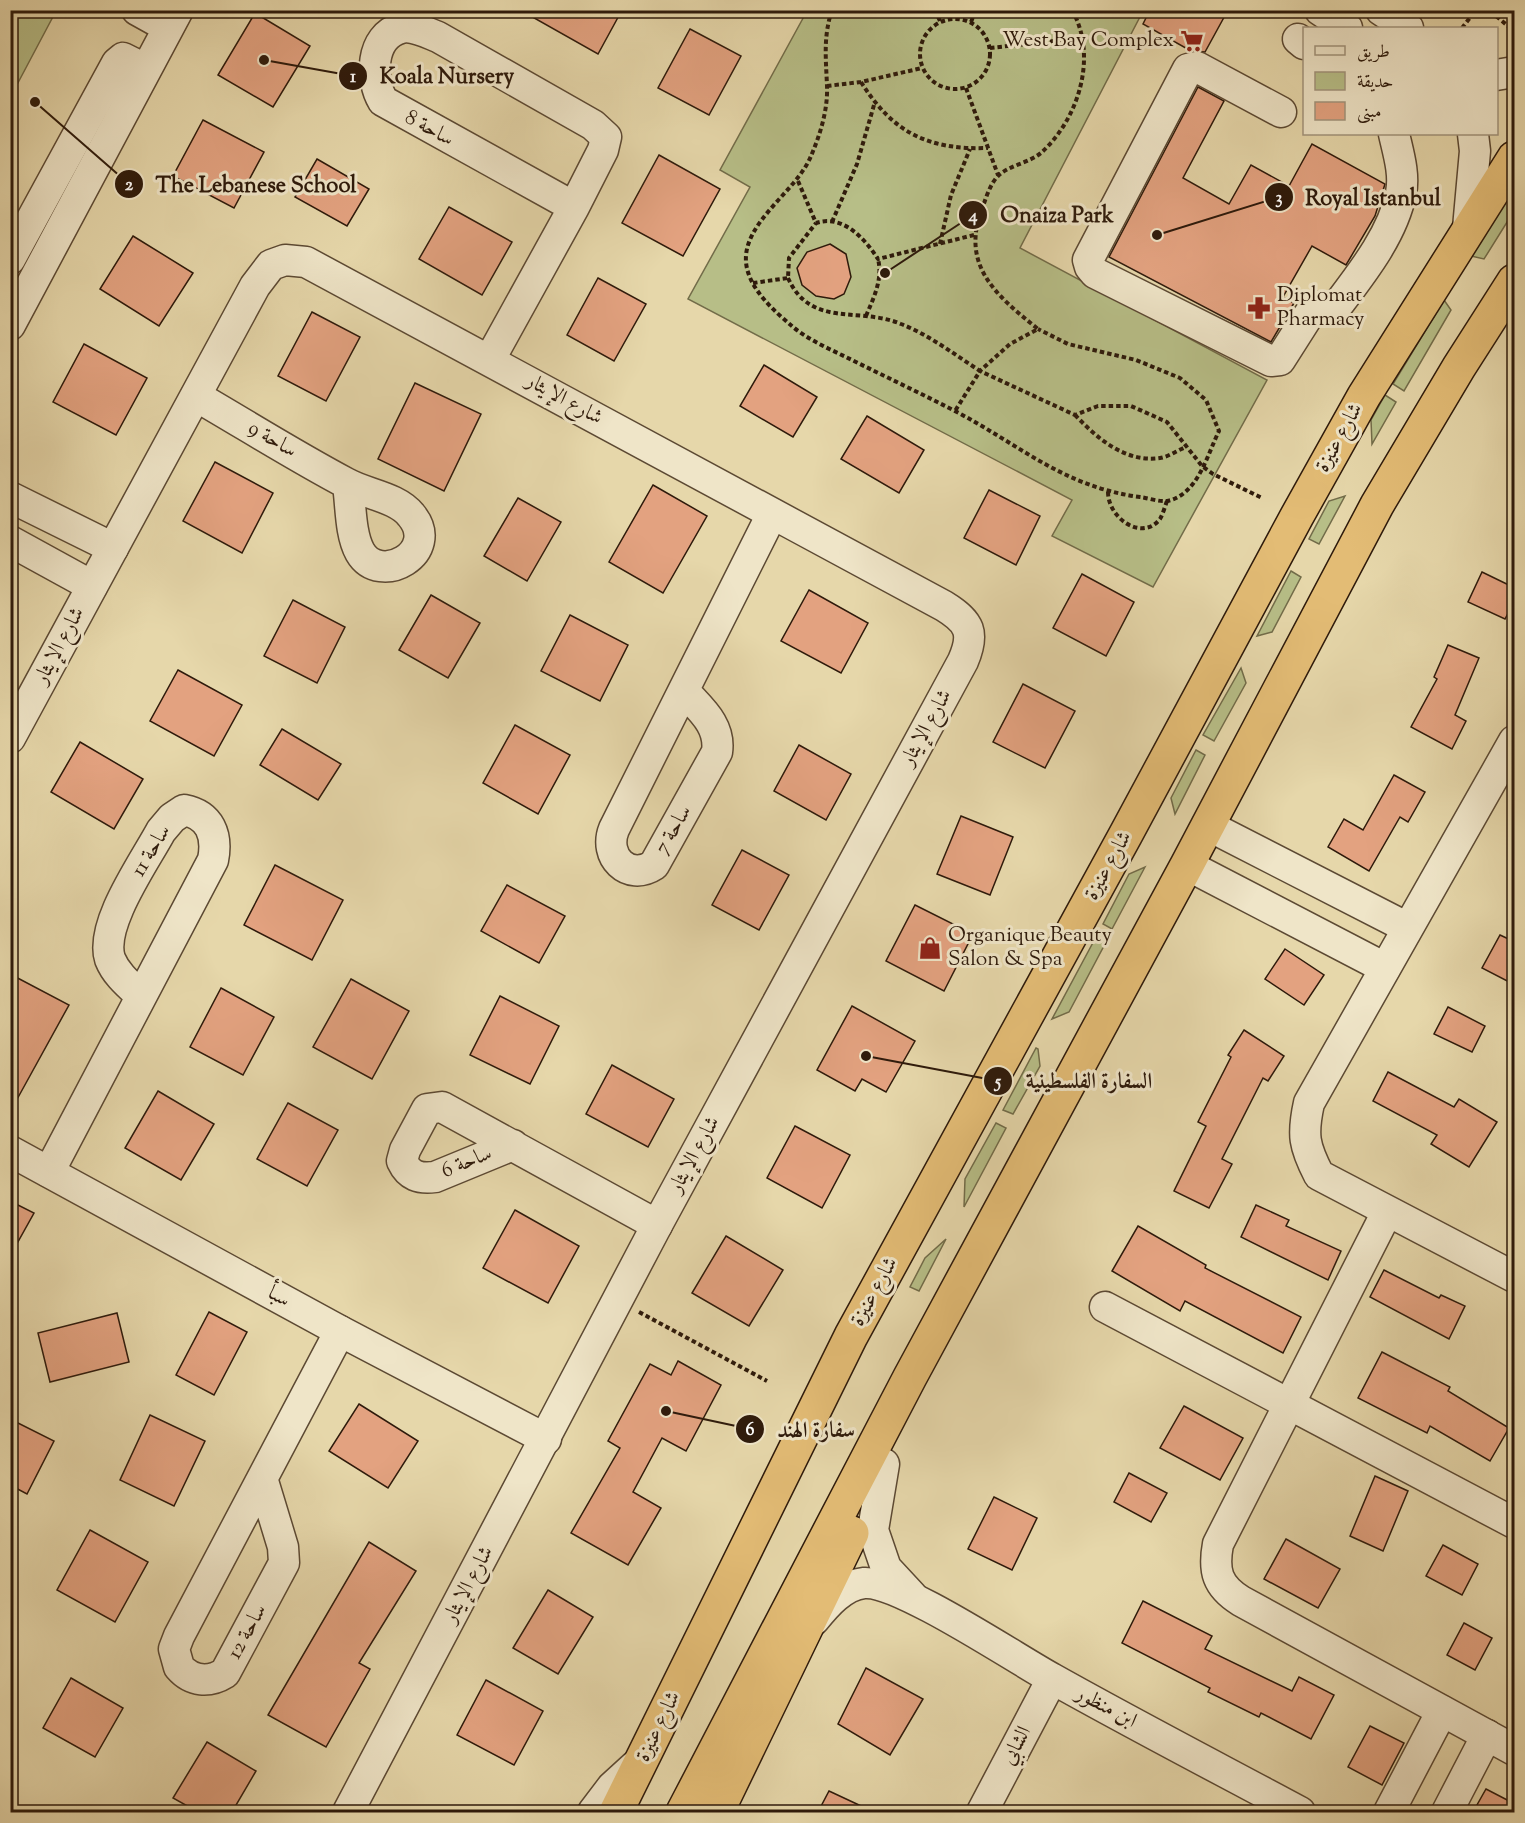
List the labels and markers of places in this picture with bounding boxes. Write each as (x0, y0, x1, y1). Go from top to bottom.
place label: West Bay Complex (1002, 26, 1174, 56)
supermarket icon: West Bay Complex (1179, 28, 1205, 54)
callout: Koala Nursery (338, 56, 527, 96)
callout: The Lebanese School (114, 164, 369, 204)
callout: Royal Istanbul (1264, 177, 1453, 217)
callout: Onaiza Park (958, 195, 1125, 235)
place label: Diplomat Pharmacy (1277, 281, 1365, 335)
pharmacy icon: Diplomat Pharmacy (1246, 295, 1272, 321)
place label: Organique Beauty Salon & Spa (948, 921, 1113, 975)
shop icon: Organique Beauty Salon & Spa (917, 935, 943, 961)
callout: السفارة الفلسطينية (983, 1061, 1164, 1101)
callout: سفارة الهند (735, 1409, 867, 1449)

